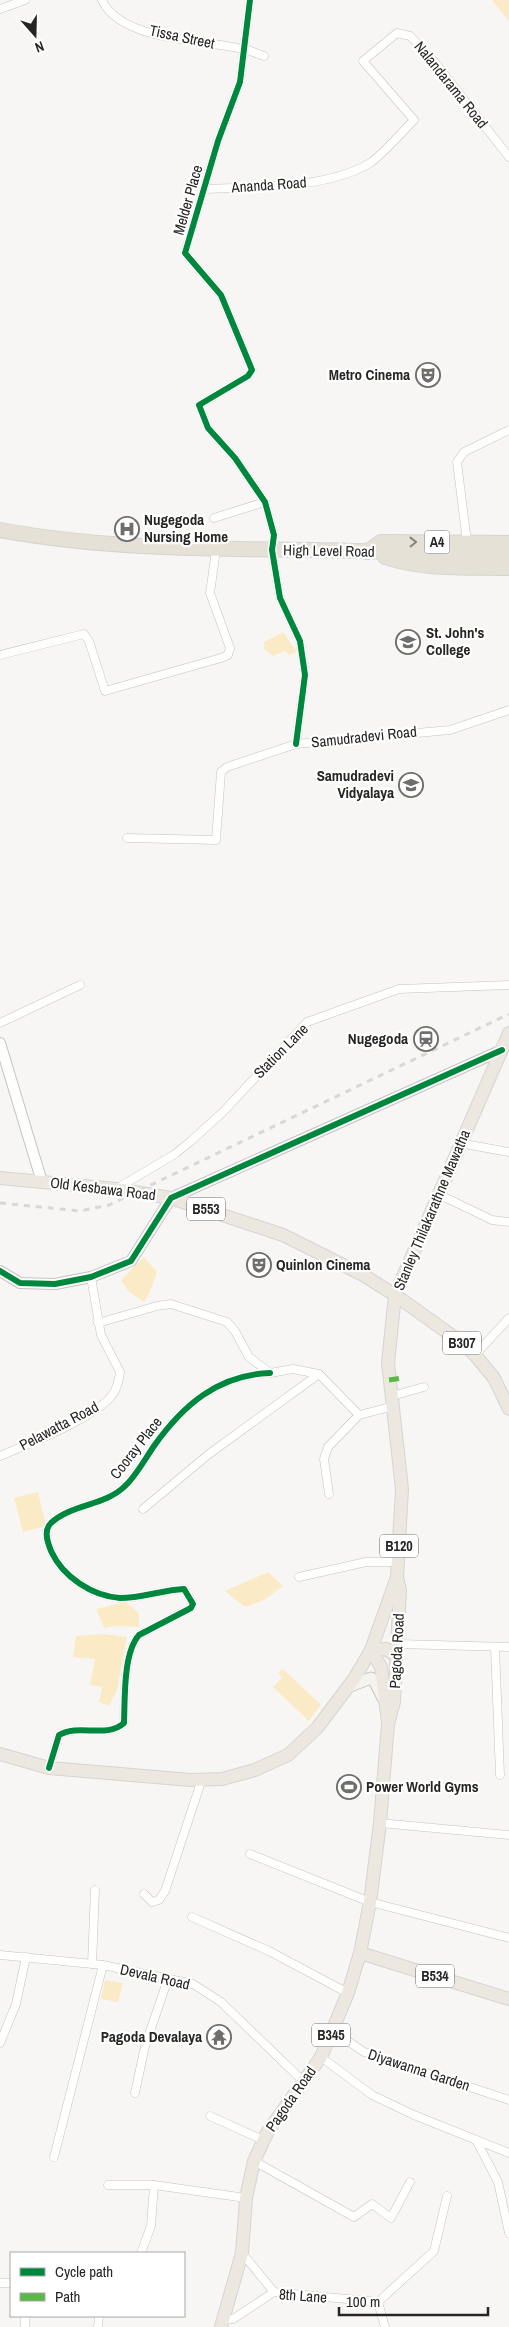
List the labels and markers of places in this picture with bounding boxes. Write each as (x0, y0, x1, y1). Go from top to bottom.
theatre icon: Metro Cinema (415, 362, 441, 388)
place label: Metro Cinema (329, 364, 410, 385)
place label: Nugegoda Nursing Home (144, 509, 228, 547)
hospital icon: Nugegoda Nursing Home (114, 516, 140, 542)
place label: St. John's College (426, 622, 484, 660)
school or university icon: St. John's College (395, 629, 421, 655)
place label: Samudradevi Vidyalaya (317, 765, 394, 803)
school or university icon: Samudradevi Vidyalaya (398, 772, 424, 798)
station icon: Nugegoda (413, 1026, 439, 1052)
place label: Nugegoda (348, 1028, 408, 1049)
theatre icon: Quinlon Cinema (246, 1252, 272, 1278)
place label: Quinlon Cinema (276, 1254, 370, 1275)
sports icon: Power World Gyms (336, 1774, 362, 1800)
place label: Power World Gyms (366, 1776, 479, 1797)
temple icon: Pagoda Devalaya (206, 2024, 232, 2050)
place label: Pagoda Devalaya (101, 2026, 202, 2047)

